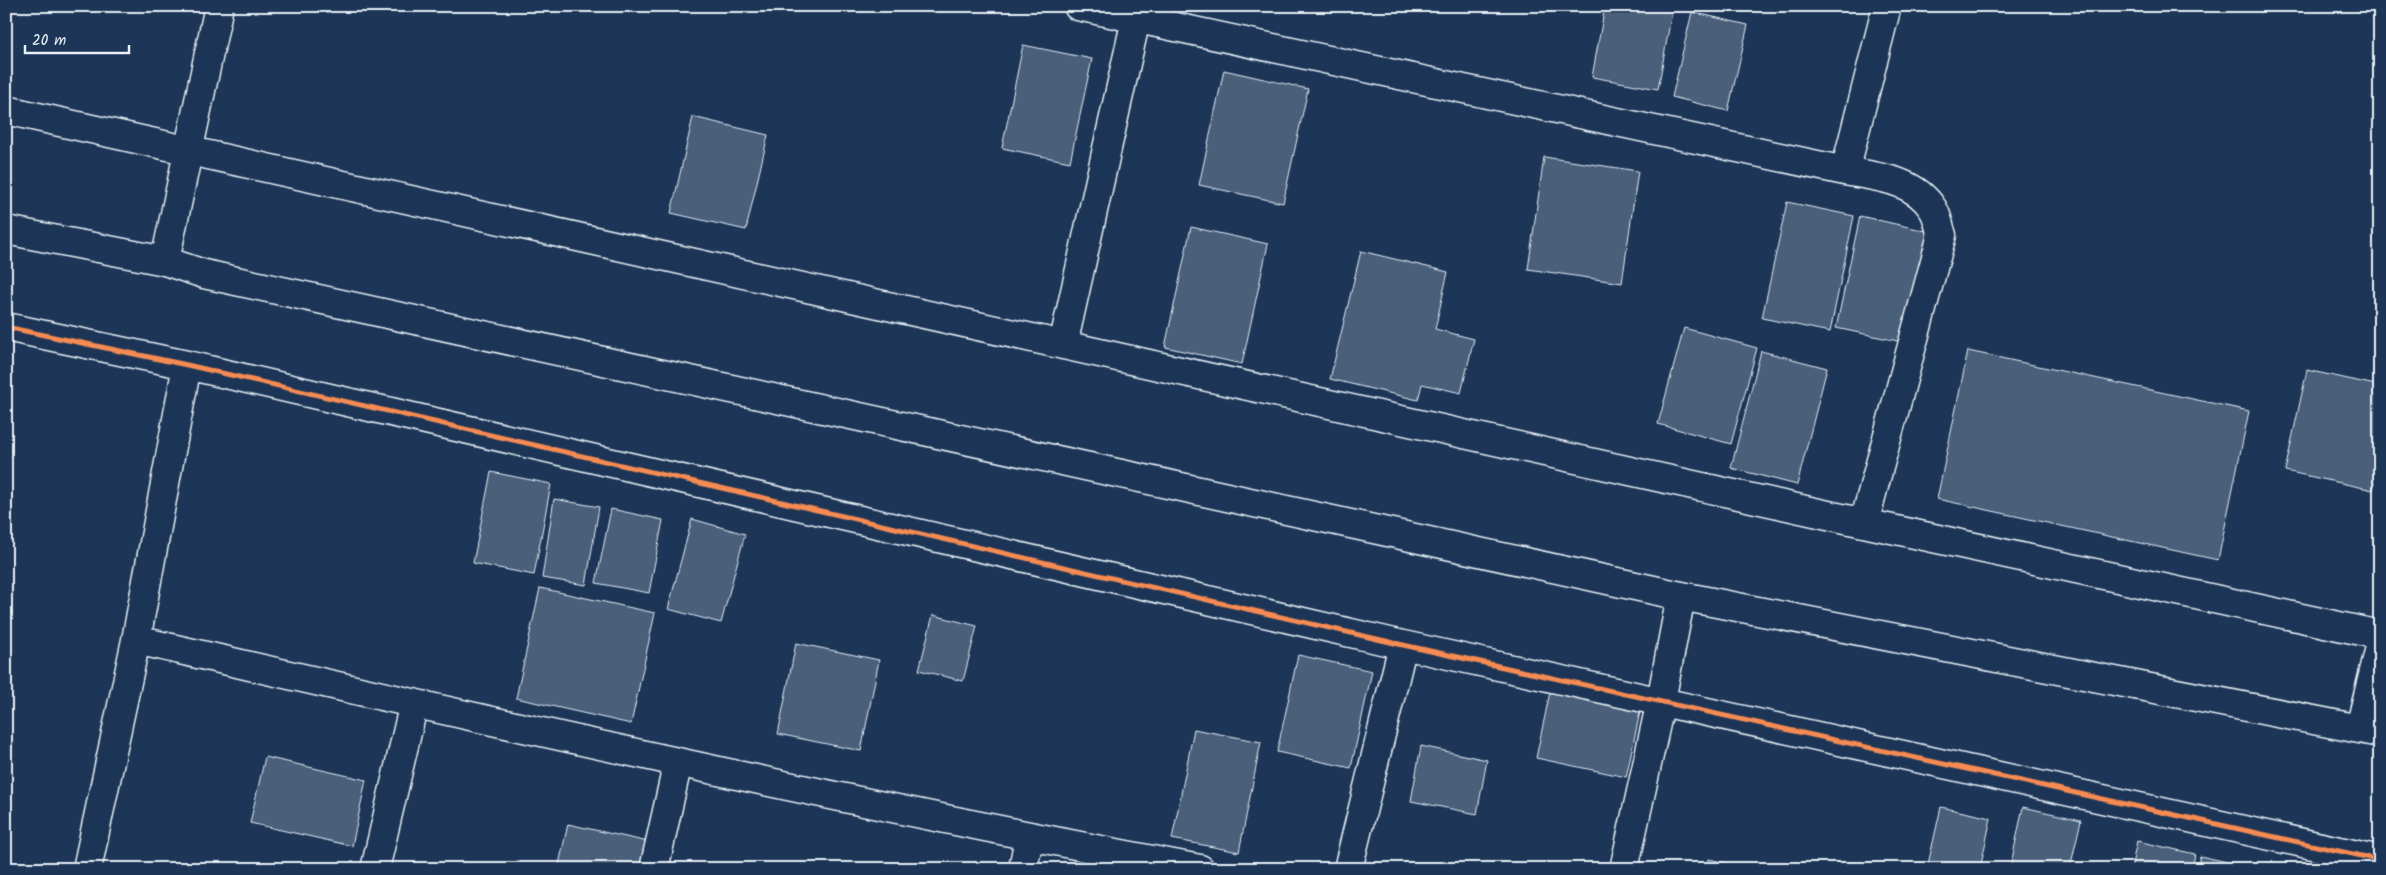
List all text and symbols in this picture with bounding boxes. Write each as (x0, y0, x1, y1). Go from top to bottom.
scale bar (25, 22, 129, 54)
text: 20 m (32, 29, 66, 53)

